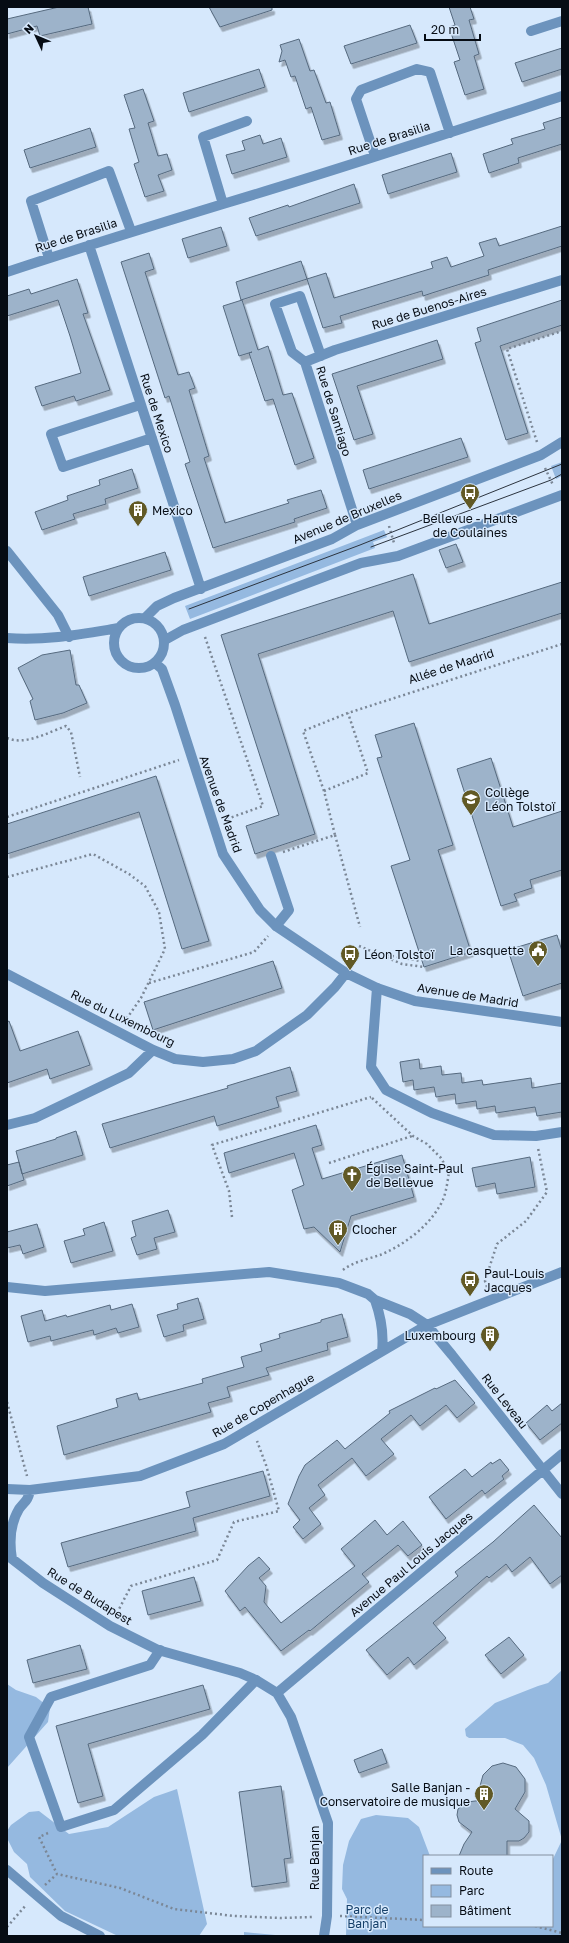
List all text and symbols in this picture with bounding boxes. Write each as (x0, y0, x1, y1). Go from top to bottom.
north arrow (16, 16, 56, 56)
scale bar (425, 16, 480, 42)
text: N (21, 21, 36, 36)
text: 20 m (431, 22, 459, 37)
street label: Rue de Brasilia (346, 118, 432, 158)
street label: Rue de Brasilia (33, 215, 119, 255)
street label: Rue de Buenos-Aires (370, 283, 488, 333)
street label: Rue de Santiago (313, 364, 355, 458)
street label: Rue de Mexico (137, 371, 177, 455)
bus stop icon: Bellevue - Hauts de Coulaines (459, 482, 481, 510)
street label: Avenue de Bruxelles (290, 487, 404, 547)
building icon: Mexico (127, 499, 149, 527)
place label: Mexico (152, 503, 193, 518)
place label: Bellevue - Hauts de Coulaines (422, 511, 518, 540)
street label: Allée de Madrid (406, 645, 496, 687)
street label: Avenue de Madrid (196, 753, 246, 855)
place label: Collège Léon Tolstoï (485, 785, 556, 814)
school or university icon: Collège Léon Tolstoï (460, 788, 482, 816)
public building icon: La casquette (527, 939, 549, 967)
bus stop icon: Léon Tolstoï (339, 943, 361, 971)
place label: La casquette (450, 943, 524, 958)
place label: Léon Tolstoï (364, 947, 435, 962)
street label: Avenue de Madrid (416, 980, 520, 1010)
street label: Rue du Luxembourg (68, 986, 178, 1050)
place label: Église Saint-Paul de Bellevue (366, 1161, 464, 1190)
church icon: Église Saint-Paul de Bellevue (341, 1164, 363, 1192)
building icon: Clocher (327, 1218, 349, 1246)
place label: Clocher (352, 1222, 397, 1237)
place label: Paul-Louis Jacques (484, 1266, 544, 1295)
bus stop icon: Paul-Louis Jacques (459, 1269, 481, 1297)
building icon: Luxembourg (479, 1324, 501, 1352)
place label: Luxembourg (404, 1328, 476, 1343)
street label: Rue de Copenhague (209, 1370, 317, 1440)
street label: Rue Leveau (479, 1370, 531, 1432)
street label: Avenue Paul Louis Jacques (347, 1508, 475, 1620)
street label: Rue de Budapest (45, 1564, 135, 1628)
place label: Salle Banjan - Conservatoire de musique (320, 1780, 470, 1809)
building icon: Salle Banjan - Conservatoire de musique (473, 1783, 495, 1811)
street label: Rue Banjan (307, 1826, 322, 1890)
legend (423, 1855, 553, 1927)
text: Route (459, 1863, 493, 1878)
text: Parc (459, 1883, 485, 1898)
park label: Parc de Banjan (346, 1902, 389, 1931)
text: Bâtiment (459, 1903, 512, 1918)

